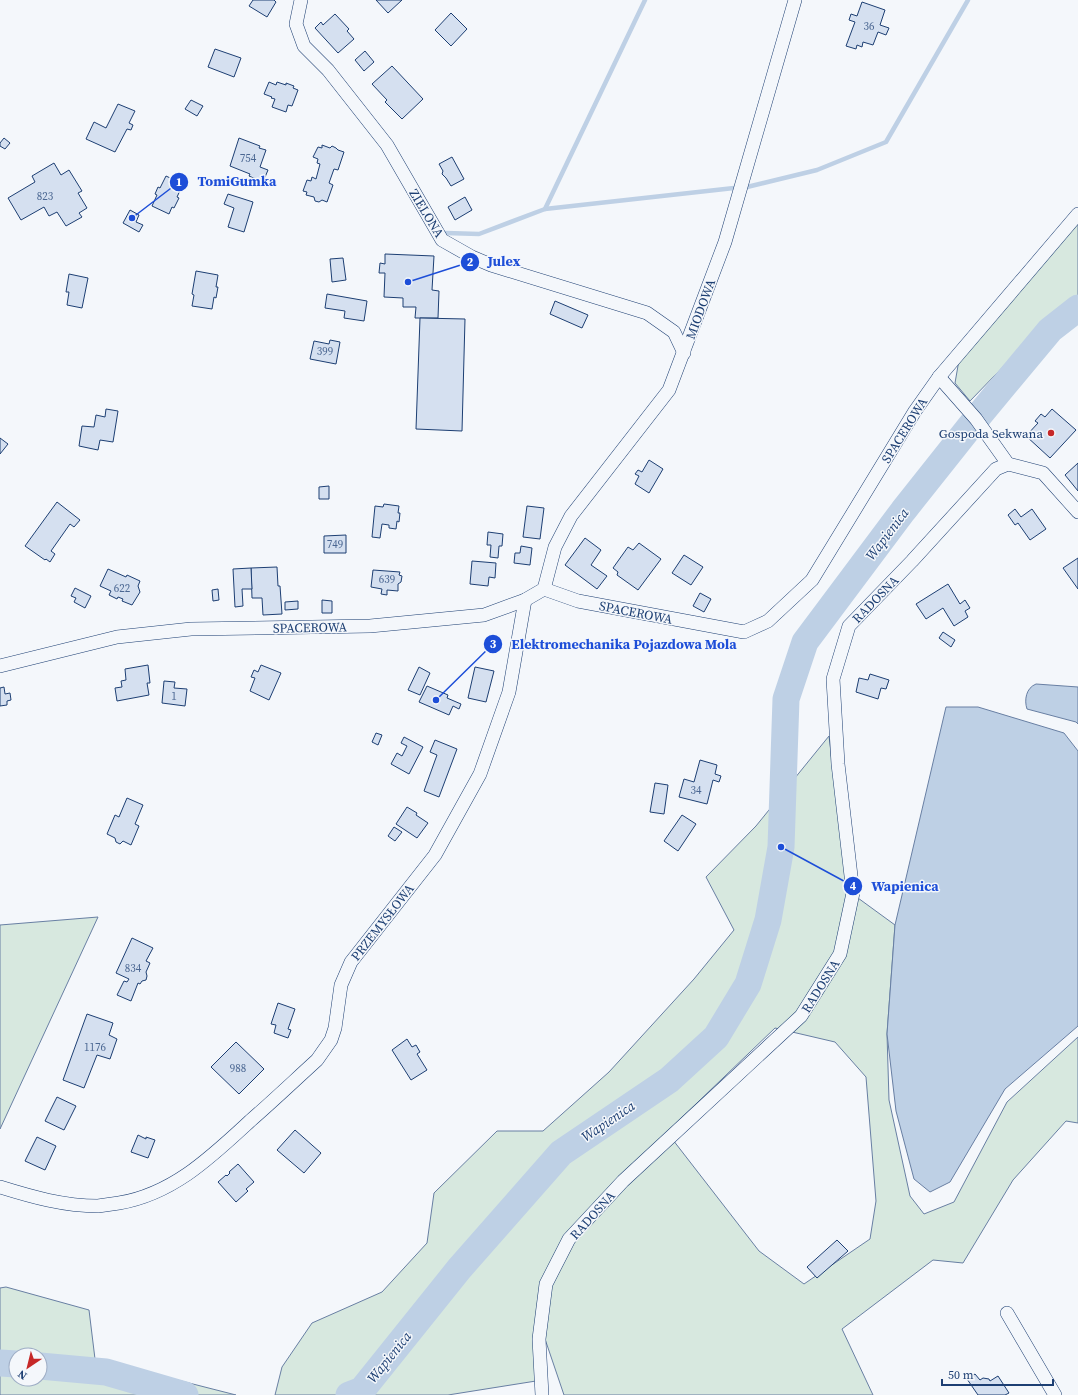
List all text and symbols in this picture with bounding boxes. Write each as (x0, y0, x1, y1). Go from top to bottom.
house number: 36 (864, 19, 875, 34)
house number: 754 (240, 151, 257, 166)
callout: TomiGumka (169, 169, 284, 195)
text: TomiGumka (197, 171, 277, 191)
text: 1 (176, 174, 182, 190)
street label: ZIELONA (405, 186, 448, 241)
house number: 823 (37, 189, 54, 204)
callout: Julex (460, 249, 529, 275)
text: Julex (487, 251, 521, 271)
text: 2 (467, 254, 474, 270)
street label: MIODOWA (682, 276, 719, 342)
house number: 399 (317, 344, 333, 359)
street label: SPACEROWA (878, 394, 931, 466)
place label: Gospoda Sekwana (939, 425, 1043, 442)
marker: Gospoda Sekwana (1046, 428, 1056, 438)
water label: Wapienica (861, 503, 914, 564)
house number: 749 (327, 537, 343, 552)
house number: 639 (379, 572, 395, 587)
street label: RADOSNA (848, 572, 903, 627)
house number: 622 (114, 581, 131, 596)
street label: SPACEROWA (598, 597, 674, 628)
street label: SPACEROWA (273, 618, 348, 637)
callout: Elektromechanika Pojazdowa Mola (483, 631, 745, 657)
text: Elektromechanika Pojazdowa Mola (511, 634, 737, 654)
text: 3 (490, 636, 497, 652)
house number: 1 (171, 689, 177, 704)
house number: 34 (691, 783, 702, 798)
callout: Wapienica (843, 873, 947, 899)
text: Wapienica (871, 876, 939, 896)
text: 4 (850, 878, 857, 894)
street label: PRZEMYSŁOWA (347, 880, 418, 964)
street label: RADOSNA (797, 956, 844, 1016)
house number: 834 (125, 961, 142, 976)
house number: 1176 (84, 1040, 106, 1055)
house number: 988 (230, 1061, 246, 1076)
water label: Wapienica (577, 1095, 639, 1146)
street label: RADOSNA (566, 1187, 619, 1243)
water label: Wapienica (362, 1326, 416, 1387)
north arrow (8, 1347, 48, 1387)
scale bar (942, 1361, 1053, 1387)
text: N (15, 1366, 30, 1383)
text: 50 m (948, 1367, 974, 1383)

